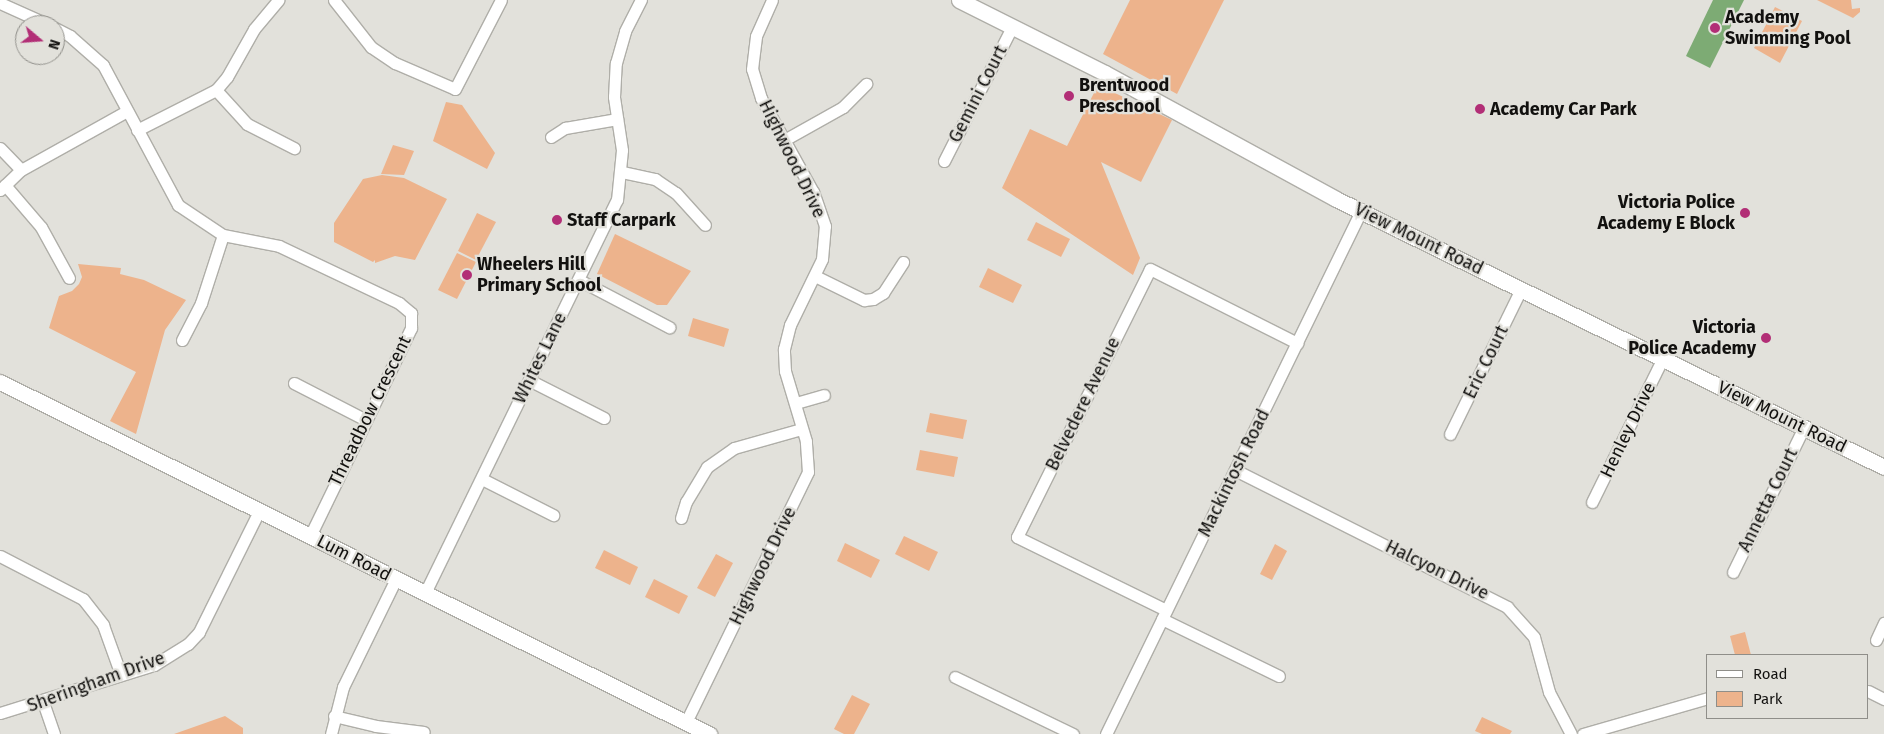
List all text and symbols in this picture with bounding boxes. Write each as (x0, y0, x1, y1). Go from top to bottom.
place label: Academy Swimming Pool (1725, 7, 1851, 50)
north arrow (15, 15, 65, 65)
marker: Academy Swimming Pool (1709, 22, 1721, 34)
text: N (44, 37, 63, 52)
street label: Gemini Court (944, 42, 1012, 146)
place label: Brentwood Preschool (1079, 75, 1169, 118)
marker: Brentwood Preschool (1063, 90, 1075, 102)
street label: Highwood Drive (754, 96, 830, 222)
place label: Academy Car Park (1490, 98, 1637, 120)
marker: Academy Car Park (1474, 103, 1486, 115)
place label: Victoria Police Academy E Block (1597, 192, 1735, 234)
street label: View Mount Road (1351, 198, 1487, 280)
marker: Victoria Police Academy E Block (1739, 207, 1751, 219)
place label: Staff Carpark (567, 209, 676, 231)
marker: Staff Carpark (551, 214, 563, 226)
place label: Wheelers Hill Primary School (477, 254, 601, 296)
marker: Wheelers Hill Primary School (461, 269, 473, 281)
street label: Whites Lane (509, 309, 571, 407)
place label: Victoria Police Academy (1628, 317, 1756, 359)
street label: Eric Court (1459, 322, 1513, 402)
street label: Threadbow Crescent (324, 332, 416, 490)
marker: Victoria Police Academy (1760, 332, 1772, 344)
street label: Belvedere Avenue (1041, 334, 1125, 474)
street label: View Mount Road (1714, 376, 1850, 458)
street label: Henley Drive (1596, 379, 1660, 481)
street label: Mackintosh Road (1194, 406, 1274, 540)
street label: Annetta Court (1734, 445, 1802, 555)
street label: Highwood Drive (725, 503, 801, 629)
street label: Lum Road (313, 530, 395, 586)
street label: Halcyon Drive (1382, 536, 1492, 604)
street label: Sheringham Drive (24, 647, 168, 717)
legend (1706, 654, 1869, 719)
text: Road (1753, 665, 1788, 683)
text: Park (1753, 690, 1783, 708)

